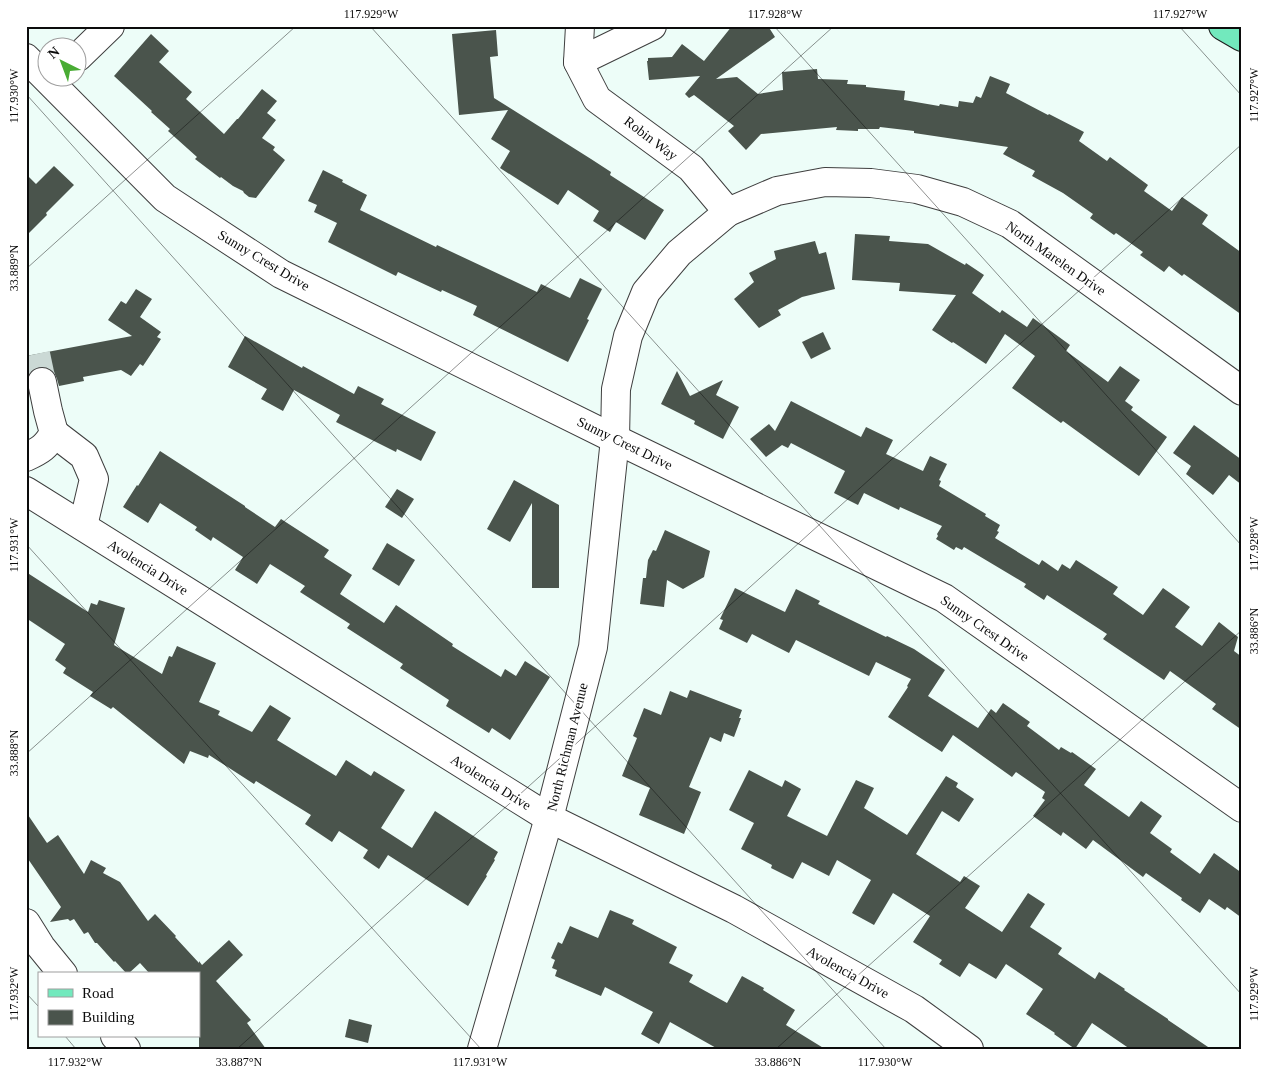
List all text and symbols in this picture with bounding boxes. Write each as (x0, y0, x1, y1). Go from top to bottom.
text: 117.929°W (344, 7, 399, 21)
text: 117.928°W (748, 7, 803, 21)
text: 117.927°W (1153, 7, 1208, 21)
north arrow (38, 38, 88, 88)
text: N (45, 44, 62, 62)
text: 117.927°W (1247, 67, 1261, 122)
text: 117.930°W (7, 68, 21, 123)
street label: Robin Way (621, 114, 680, 163)
street label: North Marelen Drive (1003, 218, 1108, 298)
street label: Sunny Crest Drive (215, 227, 312, 294)
text: 33.889°N (7, 244, 21, 291)
street label: Sunny Crest Drive (575, 414, 675, 473)
text: 117.928°W (1247, 516, 1261, 571)
text: 117.931°W (7, 517, 21, 572)
street label: Avolencia Drive (105, 537, 191, 598)
street label: Sunny Crest Drive (938, 592, 1032, 664)
text: 33.886°N (1247, 607, 1261, 654)
street label: North Richman Avenue (544, 681, 591, 813)
text: 33.888°N (7, 729, 21, 776)
street label: Avolencia Drive (448, 752, 534, 813)
street label: Avolencia Drive (804, 944, 892, 1001)
text: 117.932°W (7, 966, 21, 1021)
text: 117.929°W (1247, 966, 1261, 1021)
legend (38, 972, 200, 1038)
text: Road (82, 985, 114, 1001)
text: Building (82, 1009, 135, 1025)
text: 117.932°W (48, 1055, 103, 1069)
text: 33.887°N (216, 1055, 263, 1069)
text: 117.931°W (453, 1055, 508, 1069)
text: 33.886°N (755, 1055, 802, 1069)
text: 117.930°W (858, 1055, 913, 1069)

